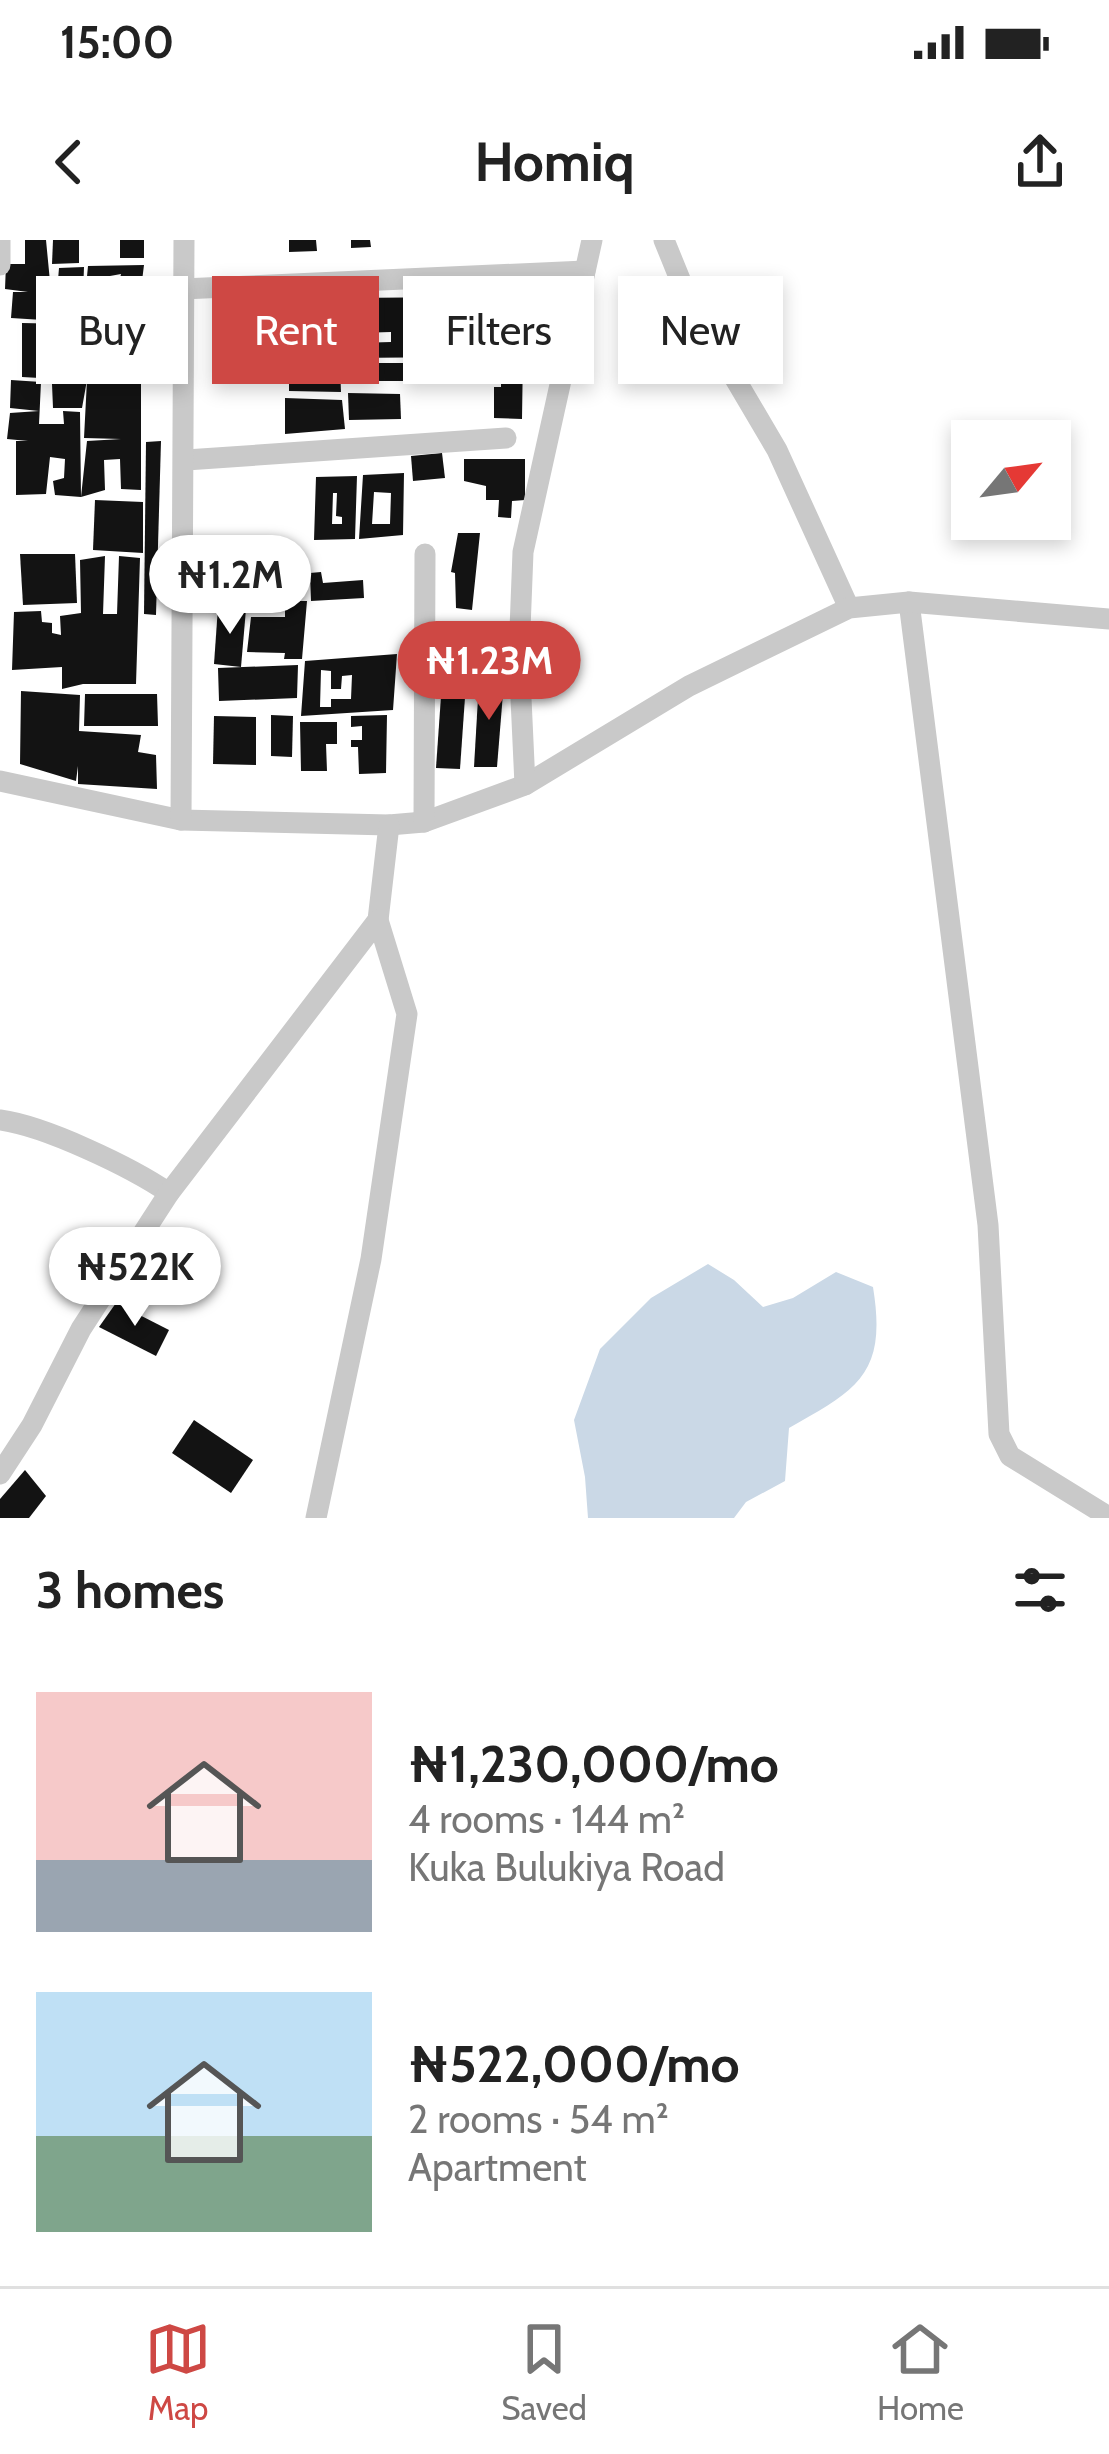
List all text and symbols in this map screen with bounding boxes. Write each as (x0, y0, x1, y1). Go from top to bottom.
text: 15:00 (60, 15, 174, 69)
icon: back (36, 129, 102, 195)
text: Homiq (474, 129, 635, 195)
icon: share (1007, 129, 1073, 195)
chip: Buy (36, 276, 188, 384)
chip: Rent (212, 276, 379, 384)
chip: Filters (403, 276, 594, 384)
chip: New (618, 276, 783, 384)
north arrow (951, 420, 1071, 540)
map controls (951, 420, 1071, 540)
pin: ₦1.2M (146, 535, 314, 637)
text: ₦1.2M (176, 550, 284, 598)
pin: ₦1.23M (391, 621, 587, 723)
text: ₦1.23M (425, 636, 553, 684)
pin: ₦522K (51, 1227, 219, 1329)
text: ₦522K (76, 1242, 194, 1290)
icon: filters (1007, 1557, 1073, 1623)
text: 3 homes (36, 1559, 224, 1621)
text: ₦1,230,000/mo (408, 1733, 779, 1795)
icon: home (132, 1740, 276, 1884)
text: 4 rooms · 144 m² (408, 1795, 685, 1843)
text: Kuka Bulukiya Road (408, 1843, 725, 1891)
text: ₦522,000/mo (408, 2033, 740, 2095)
icon: home (132, 2040, 276, 2184)
text: 2 rooms · 54 m² (408, 2095, 669, 2143)
text: Apartment (408, 2143, 587, 2191)
tab: Map (145, 2316, 211, 2428)
tab: Saved (501, 2316, 587, 2428)
tab: Home (877, 2316, 964, 2428)

